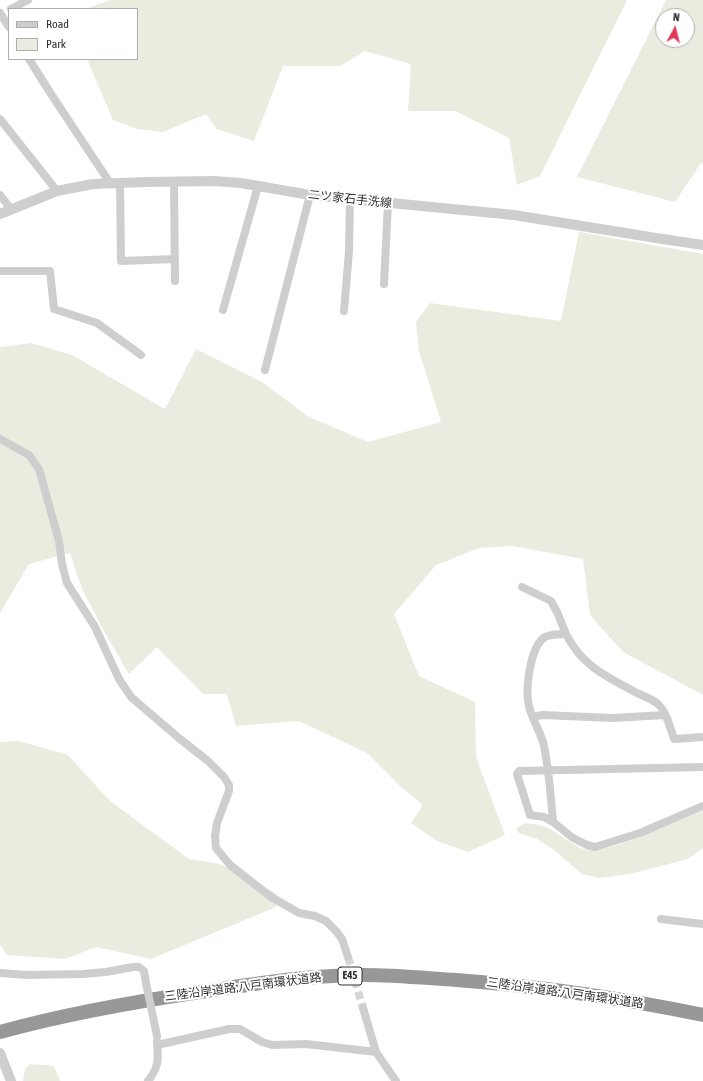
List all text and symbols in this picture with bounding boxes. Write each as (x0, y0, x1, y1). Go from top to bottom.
legend (8, 8, 138, 60)
north arrow (655, 8, 695, 48)
text: N (672, 11, 680, 23)
text: Road (46, 17, 69, 31)
text: Park (46, 37, 66, 51)
street label: 二ツ家石手洗線 (307, 187, 393, 211)
road number: E45 (338, 967, 362, 985)
street label: 三陸沿岸道路;八戸南環状道路 (164, 970, 322, 1004)
street label: 三陸沿岸道路;八戸南環状道路 (486, 975, 644, 1011)

